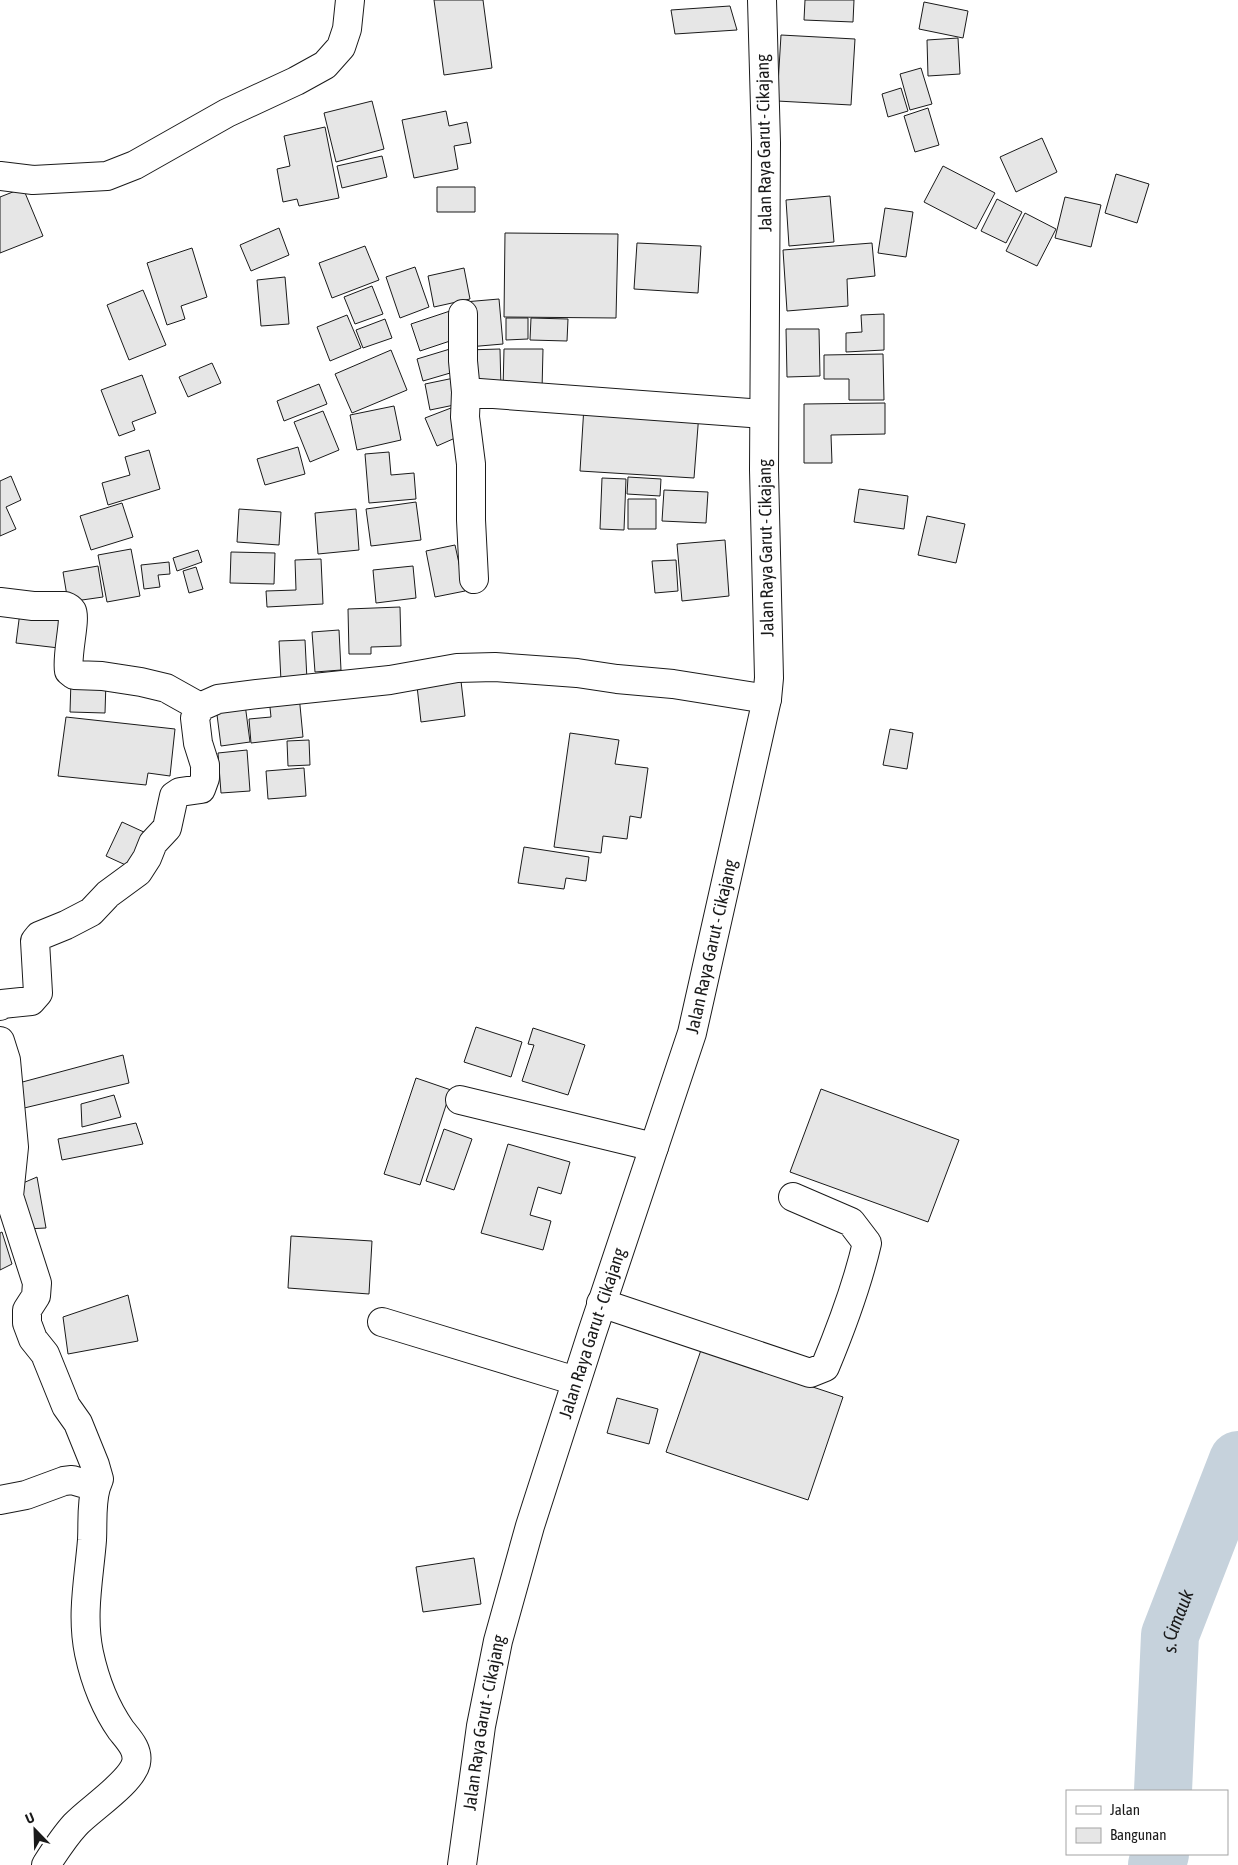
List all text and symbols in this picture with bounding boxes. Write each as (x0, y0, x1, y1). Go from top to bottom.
street label: Jalan Raya Garut - Cikajang (751, 54, 776, 232)
street label: Jalan Raya Garut - Cikajang (753, 459, 778, 637)
street label: Jalan Raya Garut - Cikajang (681, 857, 741, 1036)
street label: Jalan Raya Garut - Cikajang (554, 1245, 630, 1421)
water label: s. Cimauk (1158, 1586, 1198, 1654)
street label: Jalan Raya Garut - Cikajang (459, 1632, 509, 1812)
legend (1066, 1790, 1228, 1855)
text: Jalan (1110, 1801, 1140, 1818)
north arrow (10, 1805, 60, 1855)
text: U (23, 1809, 37, 1827)
text: Bangunan (1110, 1826, 1167, 1843)

